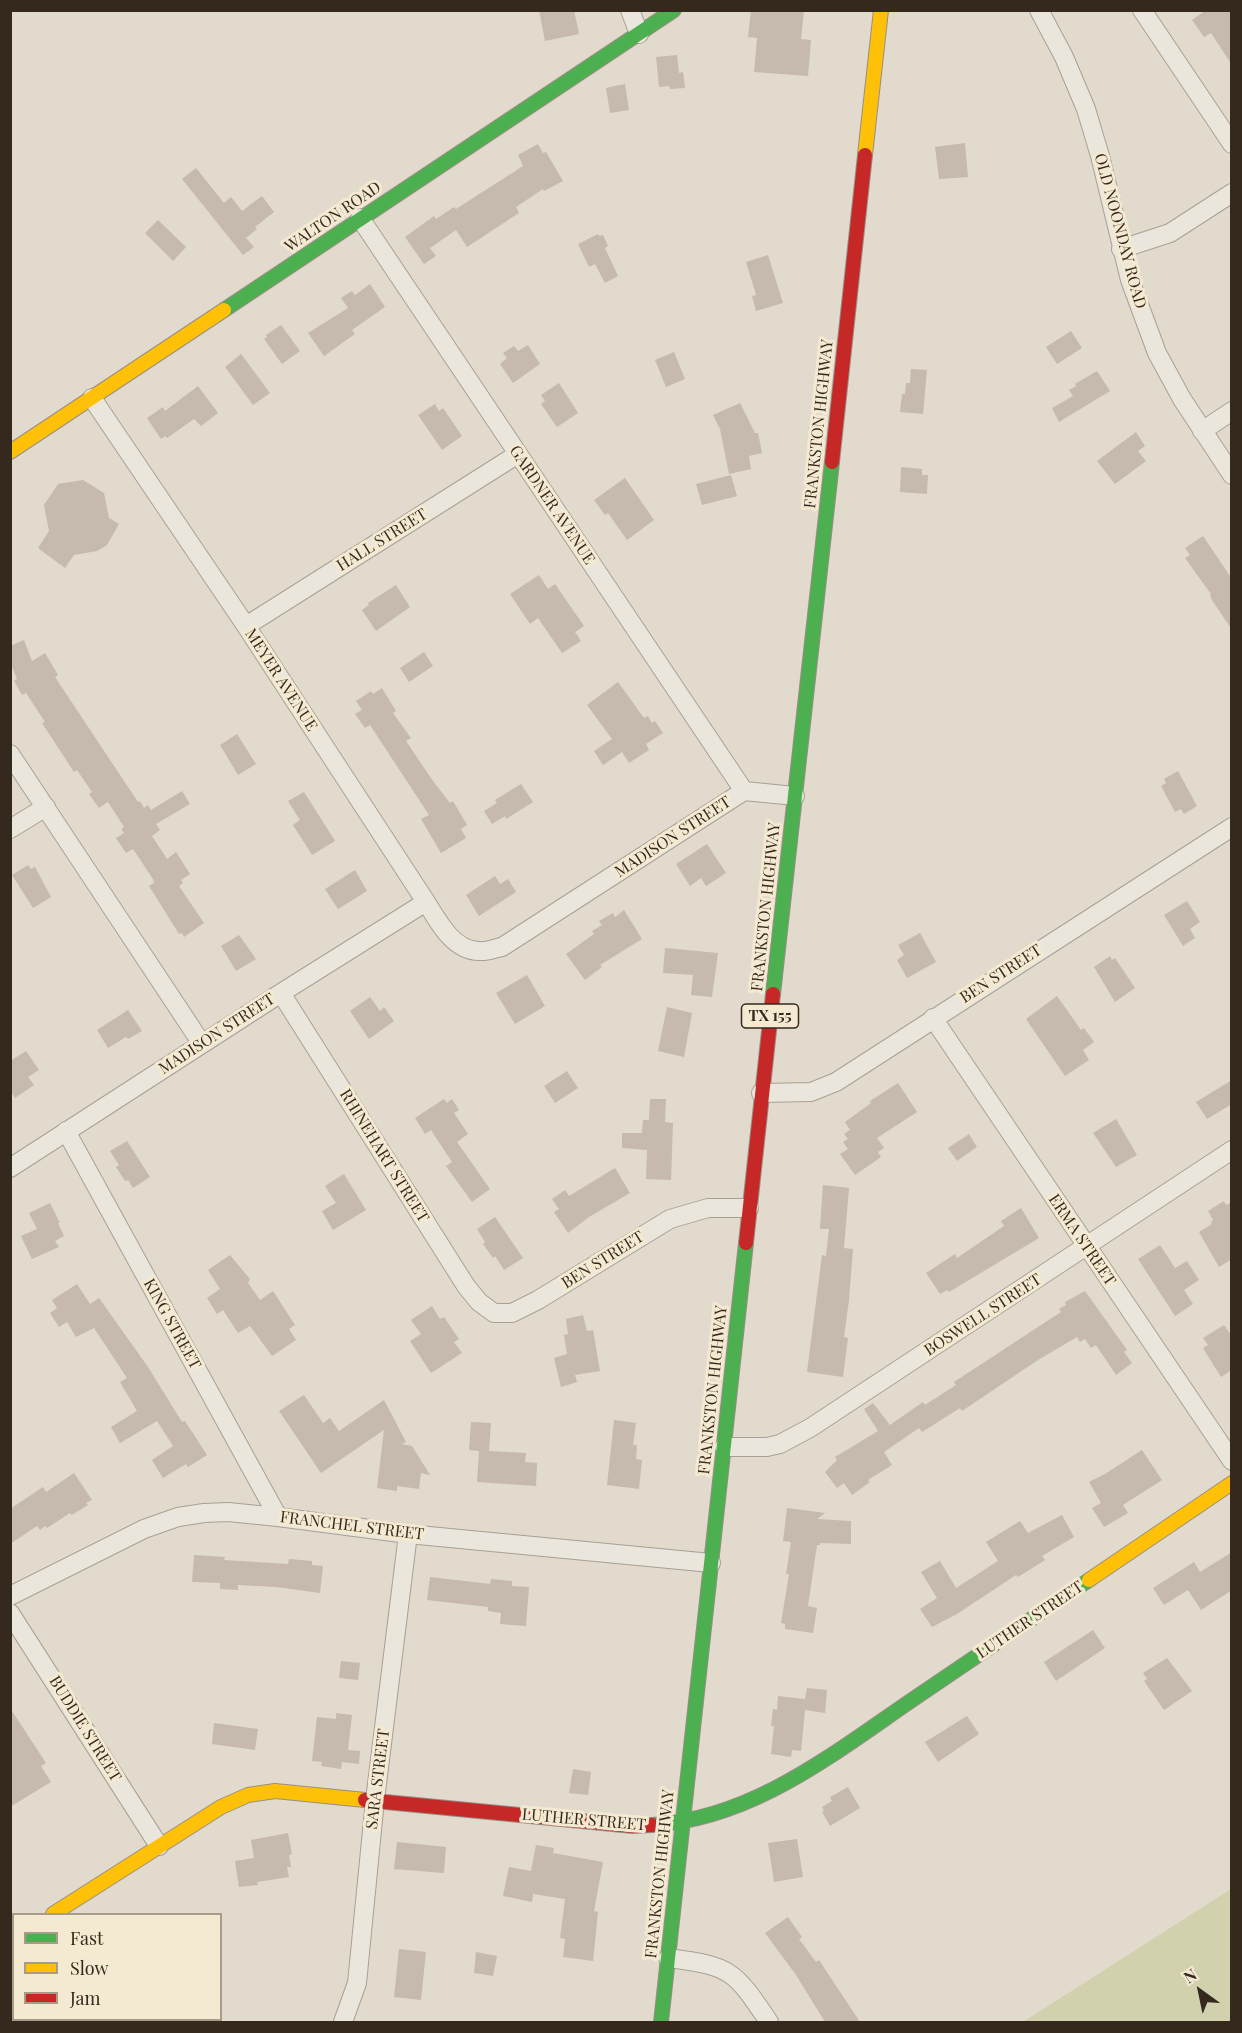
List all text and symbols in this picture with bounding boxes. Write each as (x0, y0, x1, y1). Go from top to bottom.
street label: OLD NOONDAY ROAD (1090, 151, 1150, 311)
street label: WALTON ROAD (281, 178, 385, 256)
street label: FRANKSTON HIGHWAY (801, 339, 837, 509)
street label: GARDNER AVENUE (505, 442, 599, 568)
street label: HALL STREET (333, 505, 431, 575)
street label: MEYER AVENUE (241, 625, 321, 735)
street label: MADISON STREET (611, 792, 735, 882)
street label: FRANKSTON HIGHWAY (748, 822, 784, 992)
street label: BEN STREET (957, 941, 1045, 1007)
street label: MADISON STREET (155, 989, 279, 1079)
road number: TX 155 (742, 1004, 798, 1028)
street label: RHINEHART STREET (335, 1086, 433, 1226)
street label: ERMA STREET (1044, 1190, 1120, 1290)
street label: BEN STREET (558, 1227, 648, 1293)
street label: BOSWELL STREET (921, 1270, 1045, 1360)
street label: KING STREET (139, 1275, 205, 1373)
street label: FRANKSTON HIGHWAY (695, 1305, 731, 1475)
street label: FRANCHEL STREET (279, 1508, 425, 1544)
street label: LUTHER STREET (973, 1577, 1087, 1663)
street label: BUDDIE STREET (45, 1673, 125, 1785)
street label: SARA STREET (362, 1728, 394, 1830)
street label: FRANKSTON HIGHWAY (642, 1789, 678, 1959)
street label: LUTHER STREET (521, 1805, 647, 1835)
legend (12, 1913, 222, 2021)
text: Fast (70, 1926, 103, 1950)
text: Slow (70, 1956, 108, 1980)
north arrow (1170, 1961, 1230, 2021)
text: N (1179, 1964, 1200, 1987)
text: Jam (70, 1986, 100, 2010)

